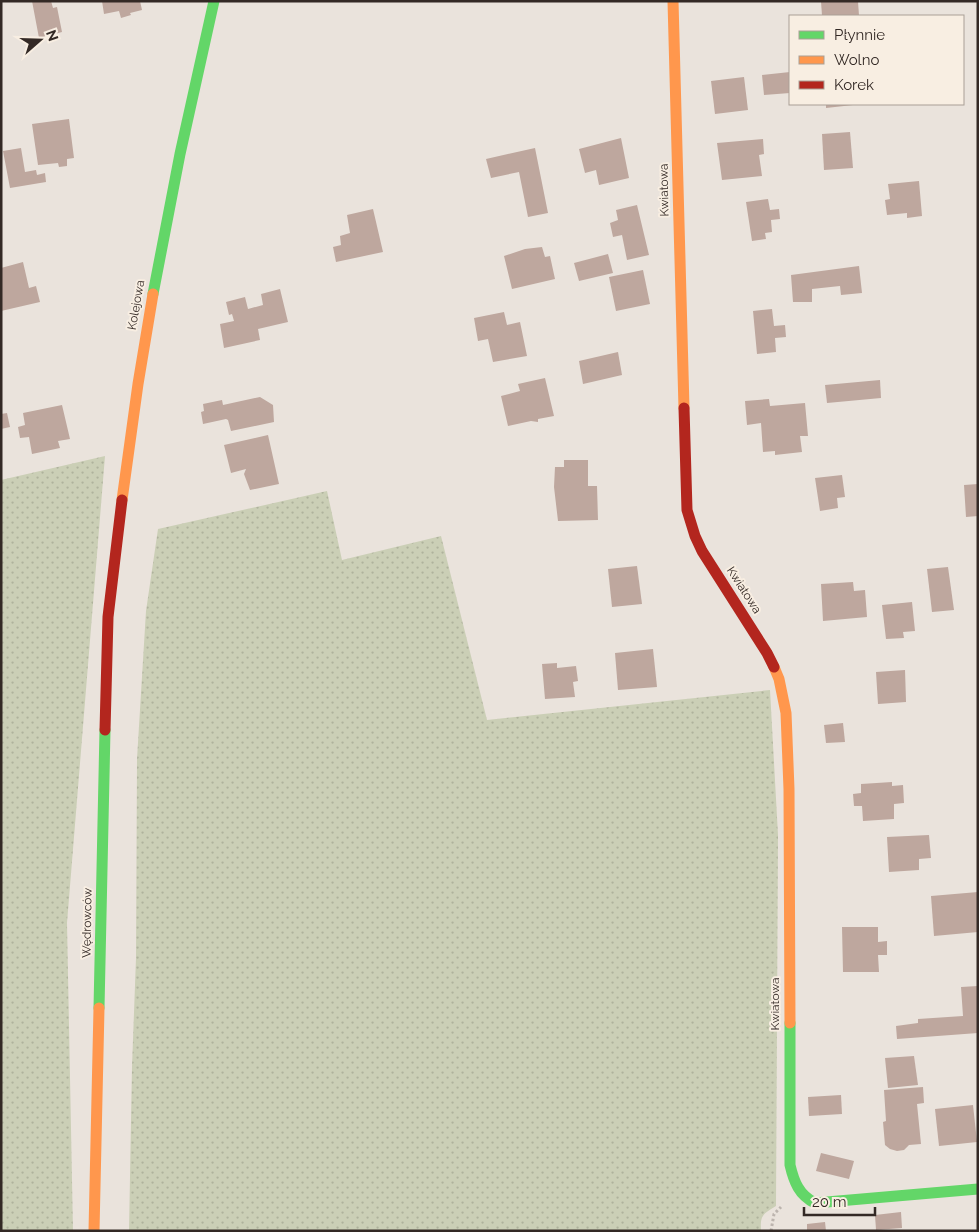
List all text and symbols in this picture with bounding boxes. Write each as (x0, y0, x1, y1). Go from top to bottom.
north arrow (15, 15, 65, 65)
legend (789, 15, 964, 105)
text: Płynnie (834, 26, 885, 44)
text: N (43, 28, 62, 43)
text: Wolno (834, 51, 879, 69)
text: Korek (834, 76, 874, 94)
street label: Kwiatowa (657, 163, 671, 217)
street label: Kolejowa (125, 279, 147, 331)
street label: Kwiatowa (724, 564, 764, 616)
street label: Wędrowców (79, 888, 95, 958)
street label: Kwiatowa (768, 977, 782, 1031)
scale bar (804, 1184, 875, 1216)
text: 20 m (812, 1193, 847, 1211)

